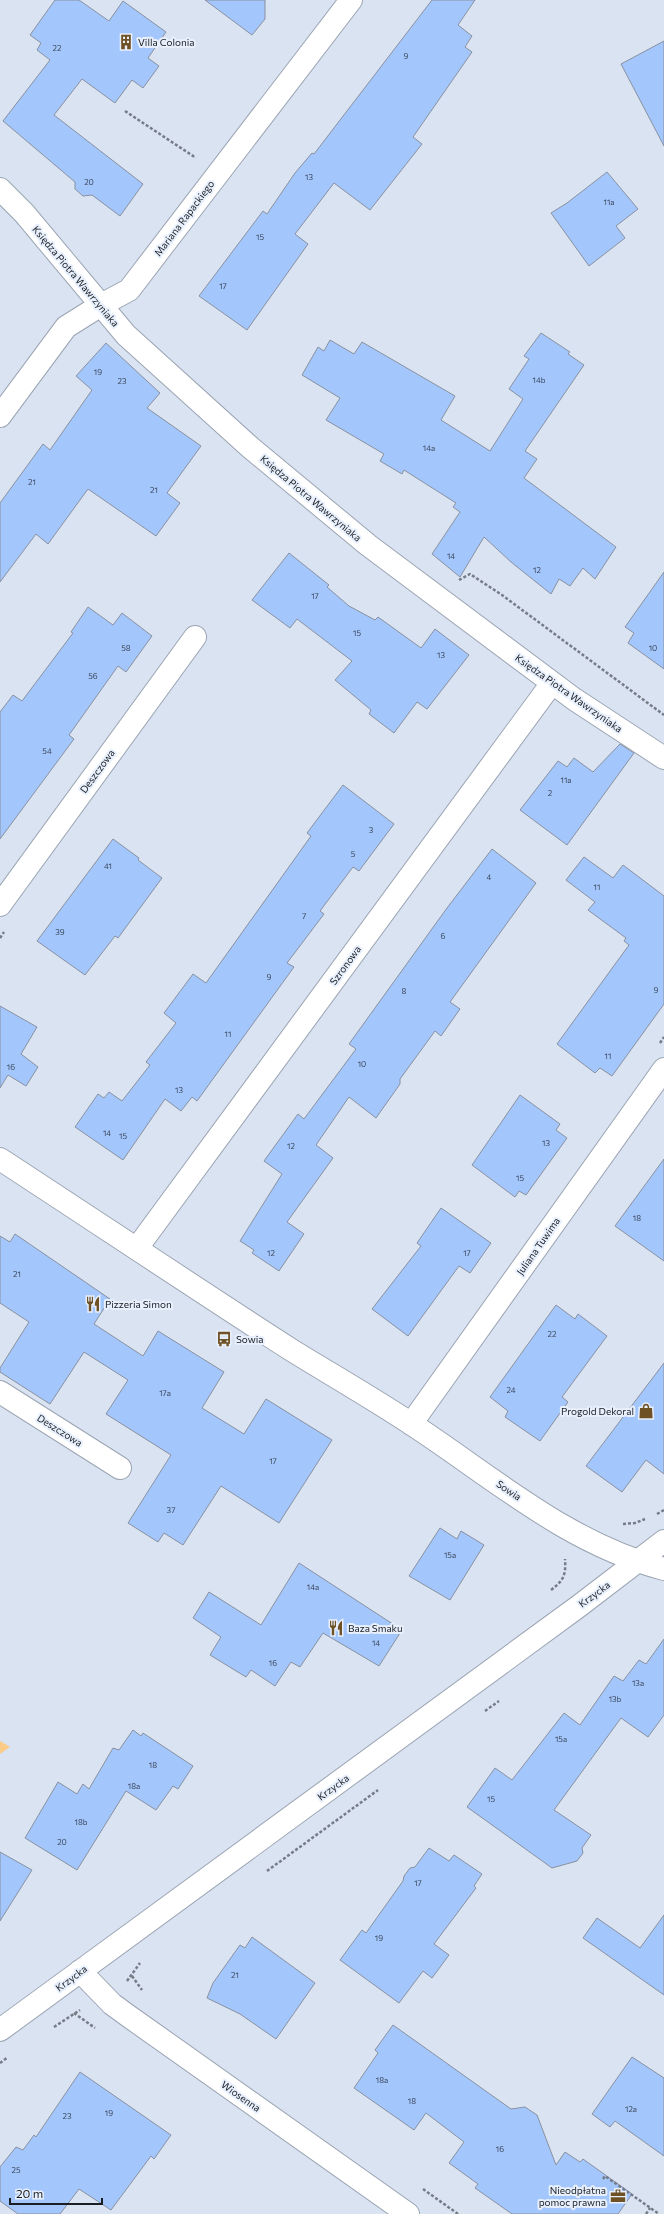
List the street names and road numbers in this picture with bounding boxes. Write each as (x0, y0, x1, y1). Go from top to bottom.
street label: Mariana Rapackiego (152, 178, 216, 258)
street label: Księdza Piotra Wawrzyniaka (30, 223, 122, 329)
street label: Księdza Piotra Wawrzyniaka (258, 452, 364, 544)
street label: Księdza Piotra Wawrzyniaka (513, 651, 625, 735)
street label: Deszczowa (77, 747, 117, 795)
street label: Szronowa (327, 943, 363, 987)
street label: Juliana Tuwima (514, 1215, 562, 1277)
street label: Deszczowa (35, 1411, 85, 1449)
street label: Sowia (494, 1477, 524, 1503)
street label: Krzycka (576, 1578, 612, 1610)
street label: Krzycka (315, 1771, 351, 1803)
street label: Krzycka (53, 1962, 89, 1994)
street label: Wiosenna (219, 2078, 263, 2114)

